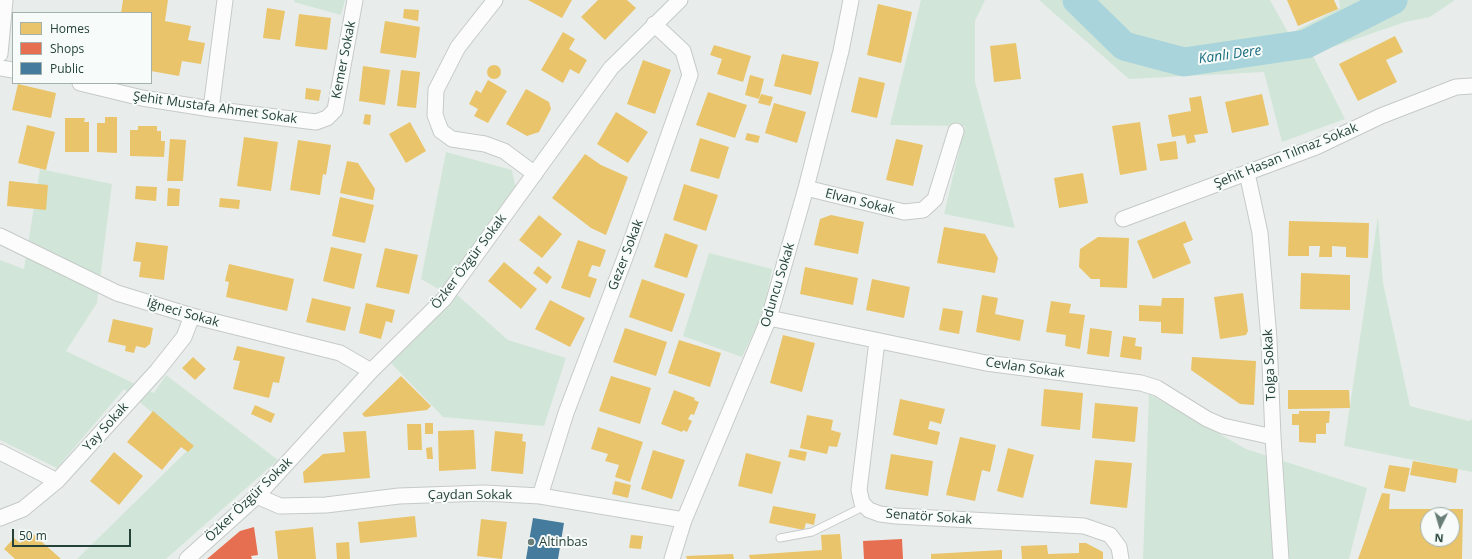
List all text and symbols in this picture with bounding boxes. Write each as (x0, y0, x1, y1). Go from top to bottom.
legend (12, 12, 152, 84)
text: Homes (50, 20, 90, 37)
street label: Kemer Sokak (329, 20, 359, 100)
text: Shops (50, 40, 84, 57)
water label: Kanlı Dere (1197, 42, 1263, 68)
text: Public (50, 60, 84, 77)
street label: Şehit Mustafa Ahmet Sokak (132, 89, 298, 127)
street label: Şehit Hasan Tılmaz Sokak (1212, 120, 1360, 192)
street label: Elvan Sokak (823, 186, 897, 218)
street label: Özker Özgür Sokak (428, 211, 510, 313)
street label: Gezer Sokak (605, 217, 647, 293)
street label: Oduncu Sokak (758, 241, 798, 329)
street label: İğneci Sokak (145, 295, 221, 331)
street label: Tolga Sokak (1260, 329, 1280, 401)
street label: Cevlan Sokak (984, 355, 1066, 381)
street label: Yay Sokak (80, 399, 132, 455)
street label: Özker Özgür Sokak (202, 455, 296, 545)
street label: Çaydan Sokak (428, 487, 512, 503)
street label: Senatör Sokak (885, 506, 973, 528)
north arrow (1420, 507, 1460, 547)
scale bar (14, 521, 133, 547)
text: 50 m (19, 527, 47, 544)
text: N (1434, 531, 1444, 546)
place label: Altinbas (539, 534, 588, 550)
marker: Altinbas (526, 537, 536, 547)

